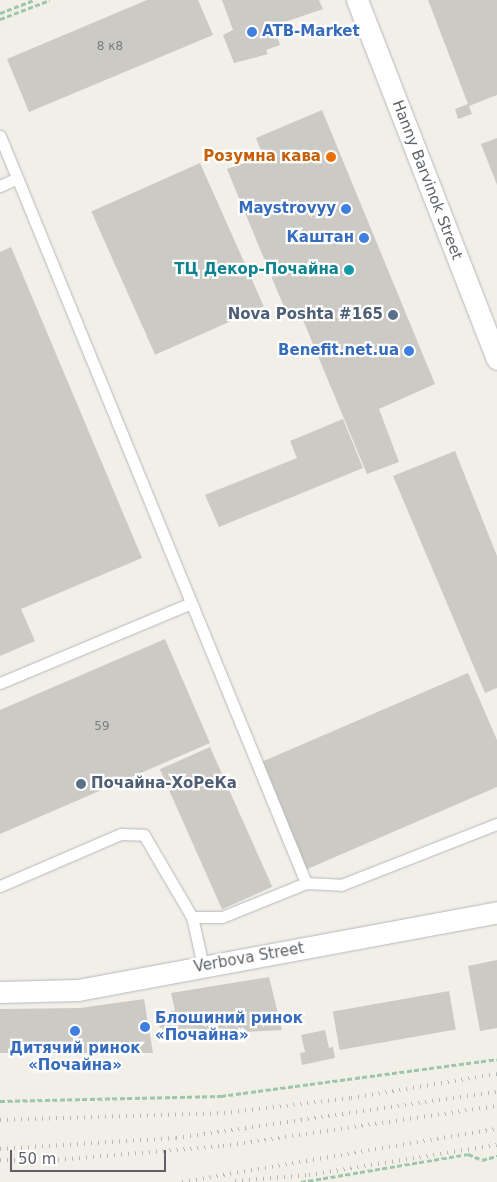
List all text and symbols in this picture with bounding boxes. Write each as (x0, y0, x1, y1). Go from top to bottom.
place label: ATB-Market (262, 23, 360, 41)
marker: ATB-Market (246, 26, 258, 38)
house number: 8 к8 (97, 40, 123, 54)
street label: Hanny Barvinok Street (388, 98, 466, 262)
place label: Розумна кава (203, 148, 321, 166)
marker: Розумна кава (325, 151, 337, 163)
place label: Maystrovyy (238, 200, 336, 218)
marker: Maystrovyy (340, 203, 352, 215)
place label: Каштан (287, 229, 354, 247)
marker: Каштан (358, 232, 370, 244)
place label: ТЦ Декор-Почайна (174, 261, 339, 279)
marker: ТЦ Декор-Почайна (343, 264, 355, 276)
place label: Nova Poshta #165 (228, 306, 383, 324)
marker: Nova Poshta #165 (387, 309, 399, 321)
place label: Benefit.net.ua (278, 342, 399, 360)
marker: Benefit.net.ua (403, 345, 415, 357)
house number: 59 (94, 720, 110, 734)
place label: Почайна-ХоРеКа (91, 775, 237, 793)
marker: Почайна-ХоРеКа (75, 778, 87, 790)
street label: Verbova Street (192, 939, 306, 977)
place label: Блошиний ринок «Почайна» (155, 1009, 303, 1044)
marker: Блошиний ринок «Почайна» (139, 1021, 151, 1033)
marker: Дитячий ринок «Почайна» (69, 1025, 81, 1037)
place label: Дитячий ринок «Почайна» (10, 1039, 140, 1074)
scale bar (12, 1140, 169, 1172)
text: 50 m (18, 1150, 56, 1168)

